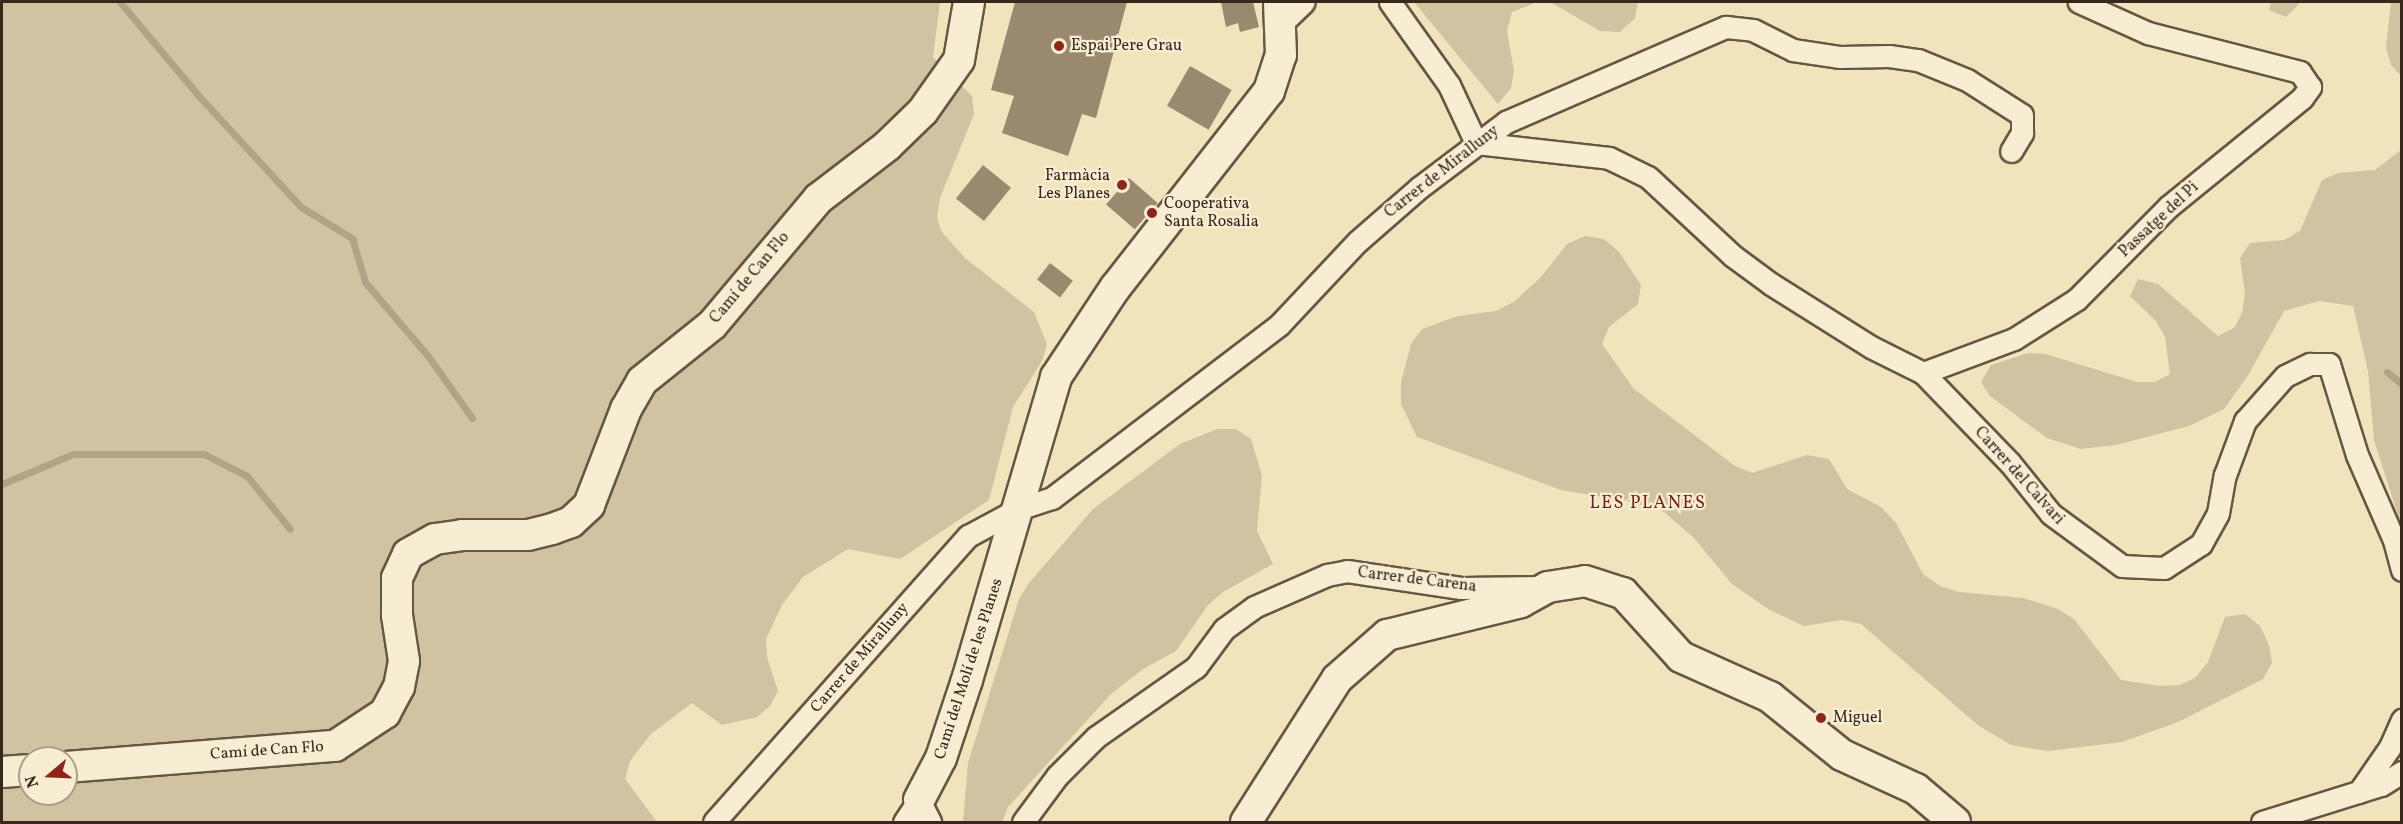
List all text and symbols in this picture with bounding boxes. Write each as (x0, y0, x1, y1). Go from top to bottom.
place label: Espai Pere Grau (1071, 36, 1182, 56)
marker: Espai Pere Grau (1052, 39, 1066, 53)
street label: Carrer de Miralluny (1381, 121, 1503, 223)
place label: Farmàcia Les Planes (1037, 166, 1110, 204)
marker: Farmàcia Les Planes (1115, 178, 1129, 192)
street label: Passatge del Pi (2115, 178, 2203, 262)
place label: Cooperativa Santa Rosalia (1164, 194, 1259, 232)
marker: Cooperativa Santa Rosalia (1145, 206, 1159, 220)
street label: Camí de Can Flo (706, 228, 794, 328)
street label: Carrer del Calvari (1970, 423, 2068, 529)
district label: LES PLANES (1590, 493, 1706, 515)
street label: Carrer de Carena (1357, 563, 1477, 597)
street label: Camí del Molí de les Planes (931, 576, 1007, 762)
street label: Carrer de Miralluny (807, 599, 913, 717)
place label: Miguel (1833, 708, 1882, 728)
marker: Miguel (1814, 711, 1828, 725)
street label: Camí de Can Flo (210, 737, 324, 765)
north arrow (18, 746, 78, 806)
text: N (21, 772, 45, 790)

